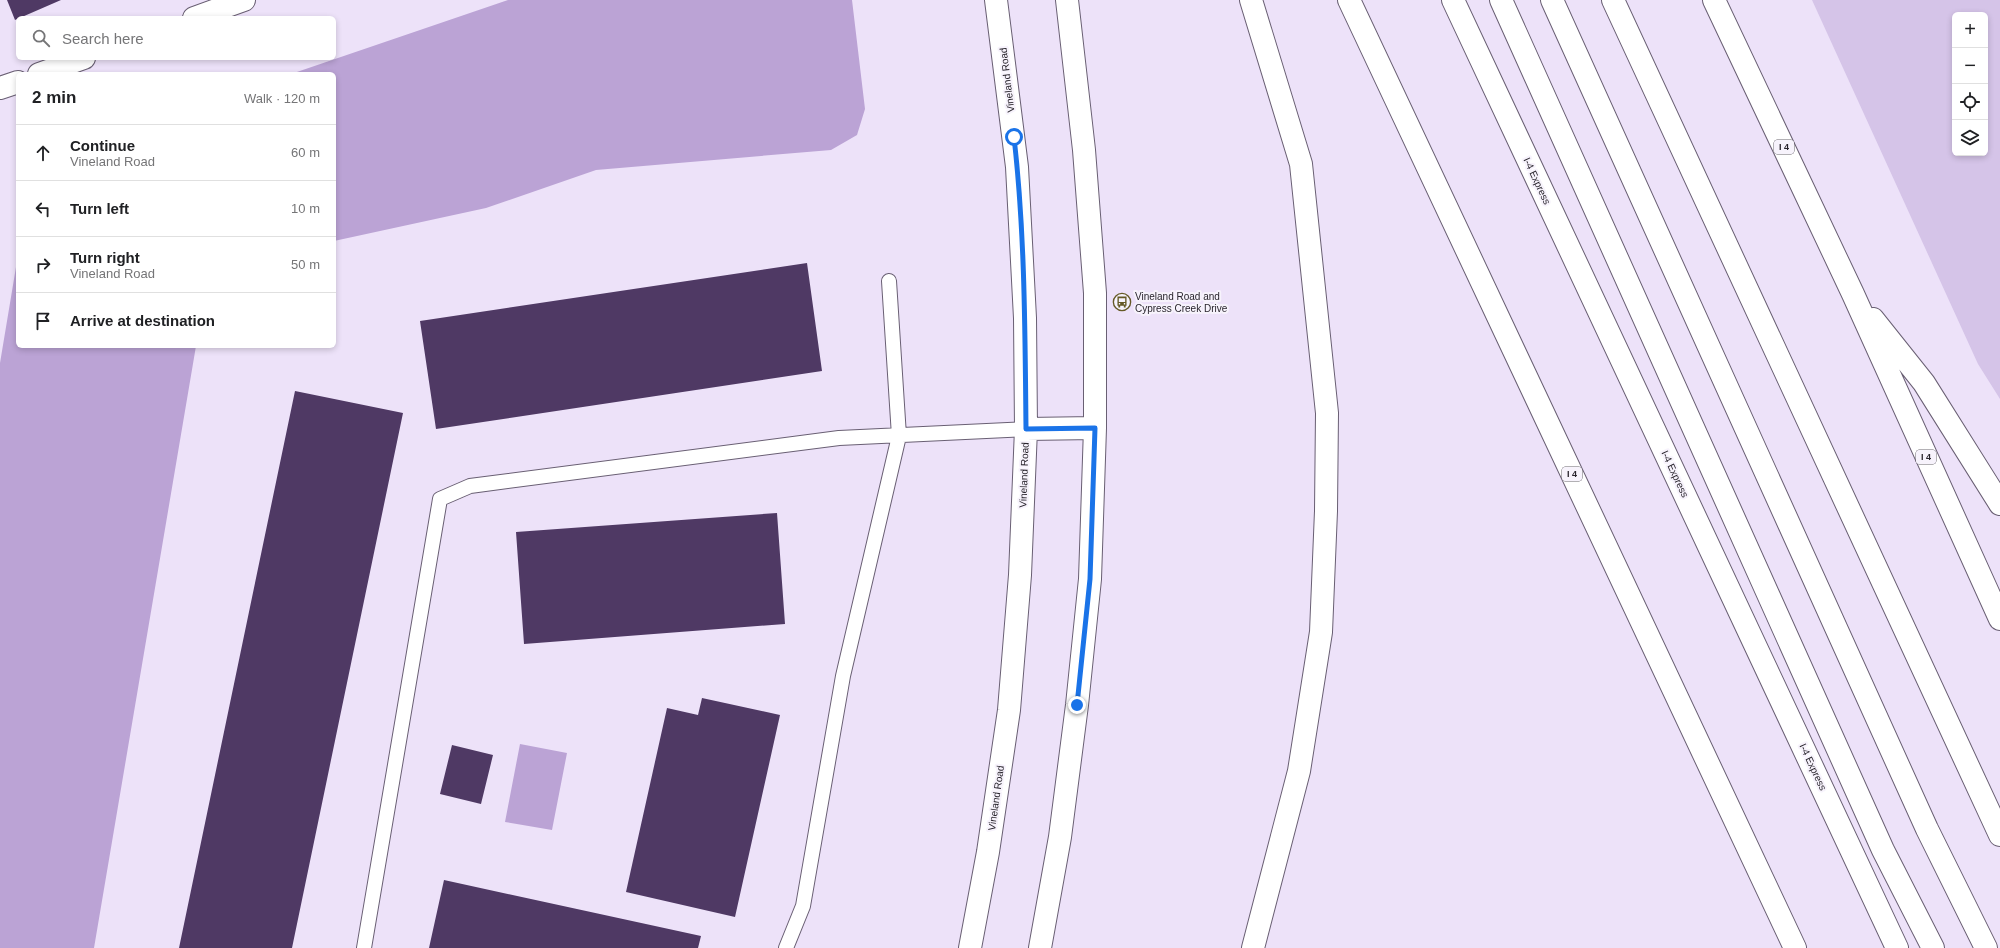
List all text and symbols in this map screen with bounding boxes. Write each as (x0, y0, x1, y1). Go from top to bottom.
map controls (1952, 12, 1988, 156)
button: + (1952, 12, 1988, 48)
search box (16, 16, 336, 60)
icon: search (30, 27, 52, 49)
text: Search here (62, 30, 144, 47)
street label: Vineland Road (998, 47, 1016, 113)
button: − (1952, 48, 1988, 84)
button: locate (1952, 84, 1988, 120)
text: 2 min (32, 88, 76, 107)
text: Walk · 120 m (244, 91, 320, 106)
button: layers (1952, 120, 1988, 156)
route start (1005, 128, 1023, 146)
text: Continue (70, 137, 135, 154)
road number: I 4 (1774, 140, 1794, 154)
icon: ahead (32, 142, 54, 164)
text: 60 m (291, 145, 320, 160)
text: Vineland Road (70, 154, 155, 169)
street label: I-4 Express (1521, 156, 1553, 206)
icon: left (32, 198, 54, 220)
text: Turn left (70, 200, 129, 217)
text: 10 m (291, 201, 320, 216)
text: Turn right (70, 249, 140, 266)
icon: right (32, 254, 54, 276)
text: 50 m (291, 257, 320, 272)
text: Vineland Road (70, 266, 155, 281)
place label: Vineland Road and Cypress Creek Drive (1135, 291, 1228, 314)
bus stop icon: Vineland Road and Cypress Creek Drive (1112, 292, 1132, 312)
icon: arrive (32, 310, 54, 332)
text: Arrive at destination (70, 312, 215, 329)
street label: Vineland Road (1017, 442, 1031, 508)
street label: I-4 Express (1659, 449, 1691, 499)
road number: I 4 (1916, 450, 1936, 464)
road number: I 4 (1562, 467, 1582, 481)
route end (1068, 696, 1086, 714)
street label: I-4 Express (1797, 742, 1829, 792)
street label: Vineland Road (986, 765, 1006, 831)

